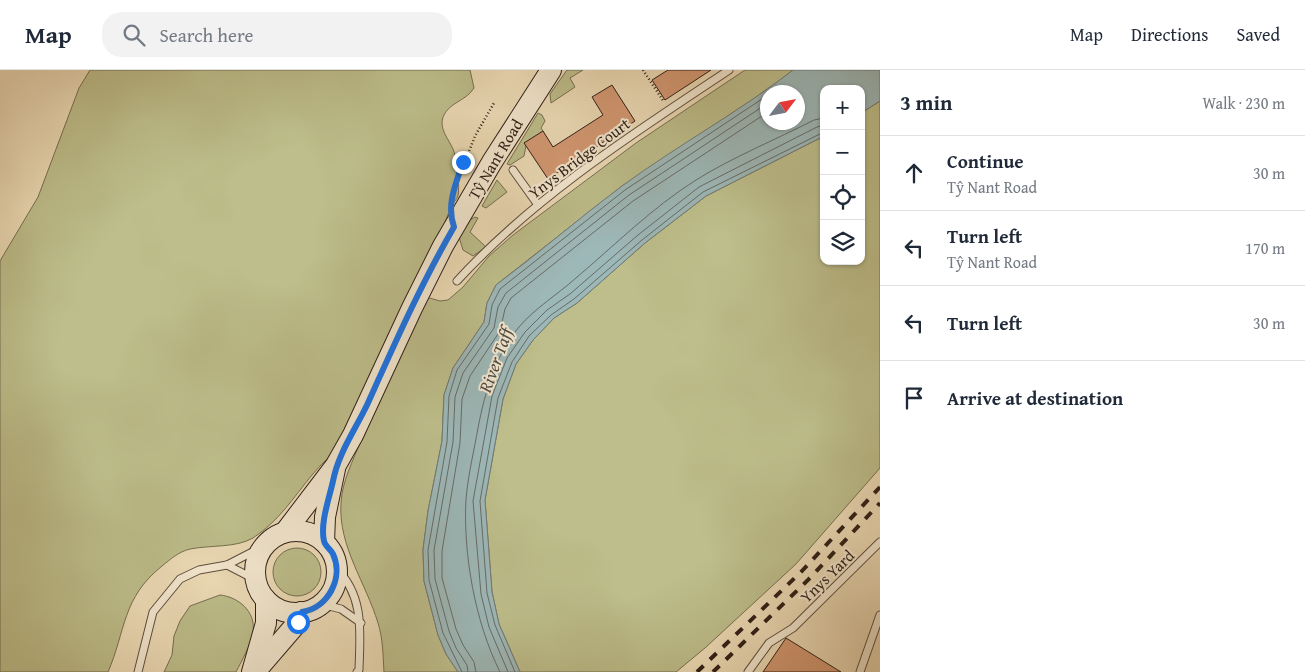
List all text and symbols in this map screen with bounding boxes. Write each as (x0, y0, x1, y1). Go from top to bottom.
search box (102, 12, 452, 57)
text: Map (25, 17, 72, 52)
icon: search (120, 21, 148, 49)
text: Search here (160, 21, 253, 49)
text: Map (1070, 21, 1103, 48)
text: Directions (1131, 21, 1208, 48)
text: Saved (1236, 21, 1280, 48)
north arrow (760, 85, 805, 130)
map controls (820, 85, 865, 265)
button: + (820, 85, 865, 130)
text: 3 min (900, 87, 952, 118)
text: Walk · 230 m (1202, 91, 1285, 115)
street label: Ynys Bridge Court (523, 112, 635, 204)
street label: Tŷ Nant Road (462, 114, 529, 204)
button: − (820, 130, 865, 175)
text: Continue (947, 147, 1024, 175)
route end (452, 151, 475, 174)
icon: ahead (900, 159, 928, 187)
text: 30 m (1253, 161, 1285, 185)
button: locate (820, 175, 865, 220)
text: Tŷ Nant Road (947, 175, 1037, 199)
button: layers (820, 220, 865, 265)
text: Turn left (947, 222, 1022, 250)
icon: left (900, 234, 928, 262)
text: 170 m (1245, 236, 1285, 260)
text: Tŷ Nant Road (947, 250, 1037, 274)
icon: left (900, 309, 928, 337)
text: Turn left (947, 309, 1022, 337)
text: 30 m (1253, 311, 1285, 335)
water label: River Taff (471, 320, 521, 397)
icon: arrive (900, 384, 928, 412)
text: Arrive at destination (947, 384, 1123, 412)
street label: Ynys Yard (794, 544, 860, 608)
route start (287, 611, 310, 634)

